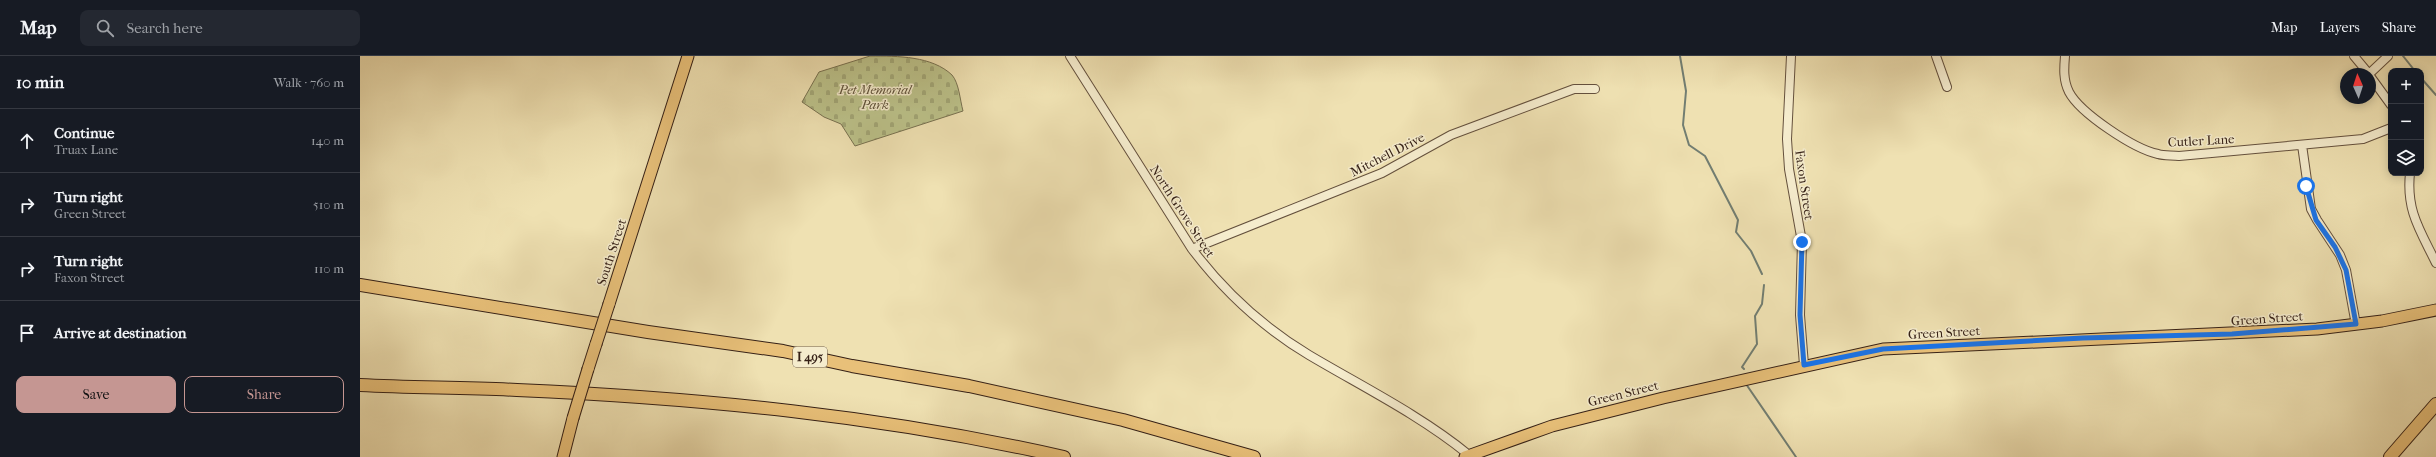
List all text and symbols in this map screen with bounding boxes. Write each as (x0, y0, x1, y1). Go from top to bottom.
search box (80, 10, 360, 46)
text: Map (20, 17, 56, 39)
icon: search (94, 17, 116, 39)
text: Search here (126, 19, 203, 37)
text: Map (2271, 19, 2298, 36)
text: Layers (2320, 19, 2360, 36)
text: Share (2382, 19, 2416, 36)
north arrow (2340, 68, 2376, 104)
map controls (2388, 68, 2424, 176)
button: + (2388, 68, 2424, 104)
text: 10 min (16, 72, 64, 92)
text: Walk · 760 m (274, 75, 344, 90)
park label: Pet Memorial Park (838, 82, 913, 112)
button: − (2388, 104, 2424, 140)
text: Continue (54, 124, 114, 142)
street label: Mitchell Drive (1348, 129, 1427, 180)
icon: ahead (16, 130, 38, 152)
street label: Cutler Lane (2167, 131, 2235, 150)
text: 140 m (311, 133, 344, 148)
button: layers (2388, 140, 2424, 176)
text: Truax Lane (54, 142, 118, 157)
street label: Faxon Street (1792, 149, 1817, 221)
street label: North Grove Street (1147, 162, 1218, 261)
route start (2297, 177, 2315, 195)
text: Turn right (54, 188, 123, 206)
icon: right (16, 194, 38, 216)
text: 510 m (313, 197, 344, 212)
text: Green Street (54, 206, 126, 221)
street label: South Street (594, 216, 629, 288)
route end (1793, 233, 1811, 251)
text: Turn right (54, 252, 123, 270)
icon: right (16, 258, 38, 280)
text: 110 m (314, 261, 344, 276)
text: Faxon Street (54, 270, 125, 285)
street label: Green Street (2231, 308, 2304, 328)
icon: arrive (16, 322, 38, 344)
street label: Green Street (1908, 323, 1981, 342)
text: Arrive at destination (54, 324, 186, 342)
road number: I 495 (793, 347, 827, 367)
button: Save (16, 376, 176, 413)
button: Share (184, 376, 344, 413)
street label: Green Street (1586, 377, 1660, 409)

